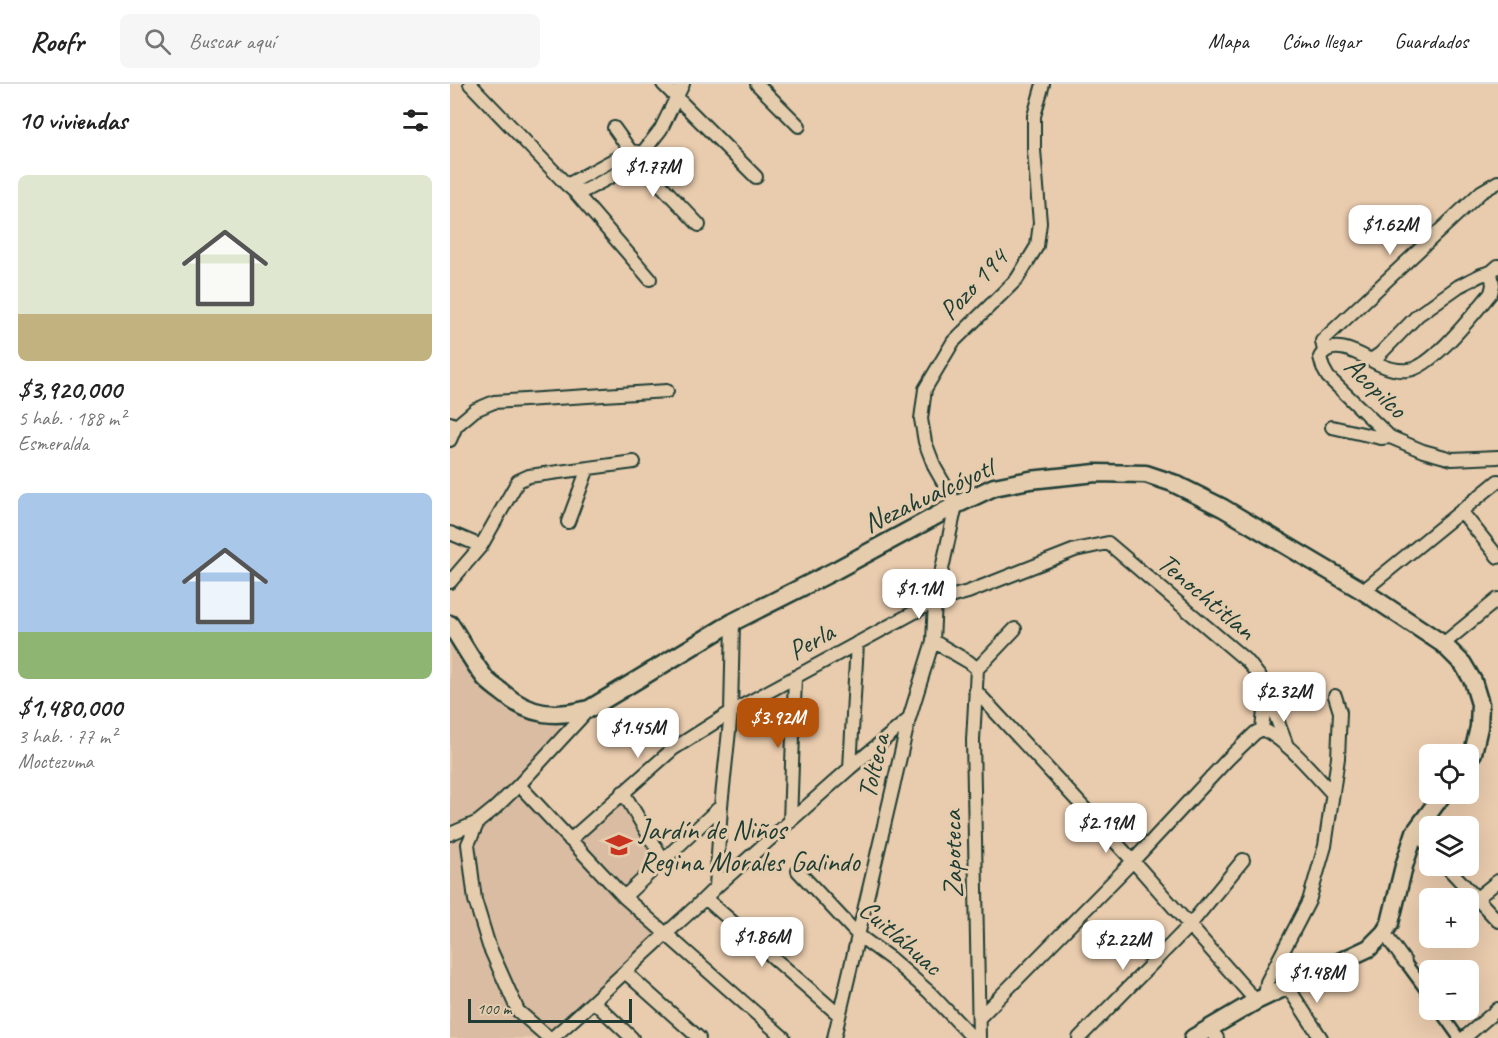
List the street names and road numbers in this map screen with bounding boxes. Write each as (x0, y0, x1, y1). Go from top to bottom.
street label: Pozo 194 (931, 239, 1017, 327)
street label: Acopilco (1337, 349, 1416, 427)
street label: Nezahualcóyotl (857, 447, 1003, 540)
street label: Tenochtitlan (1151, 545, 1264, 648)
street label: Perla (782, 613, 842, 668)
street label: Tolteca (849, 728, 898, 802)
street label: Zapoteca (934, 808, 970, 898)
street label: Cuitláhuac (852, 891, 951, 984)

